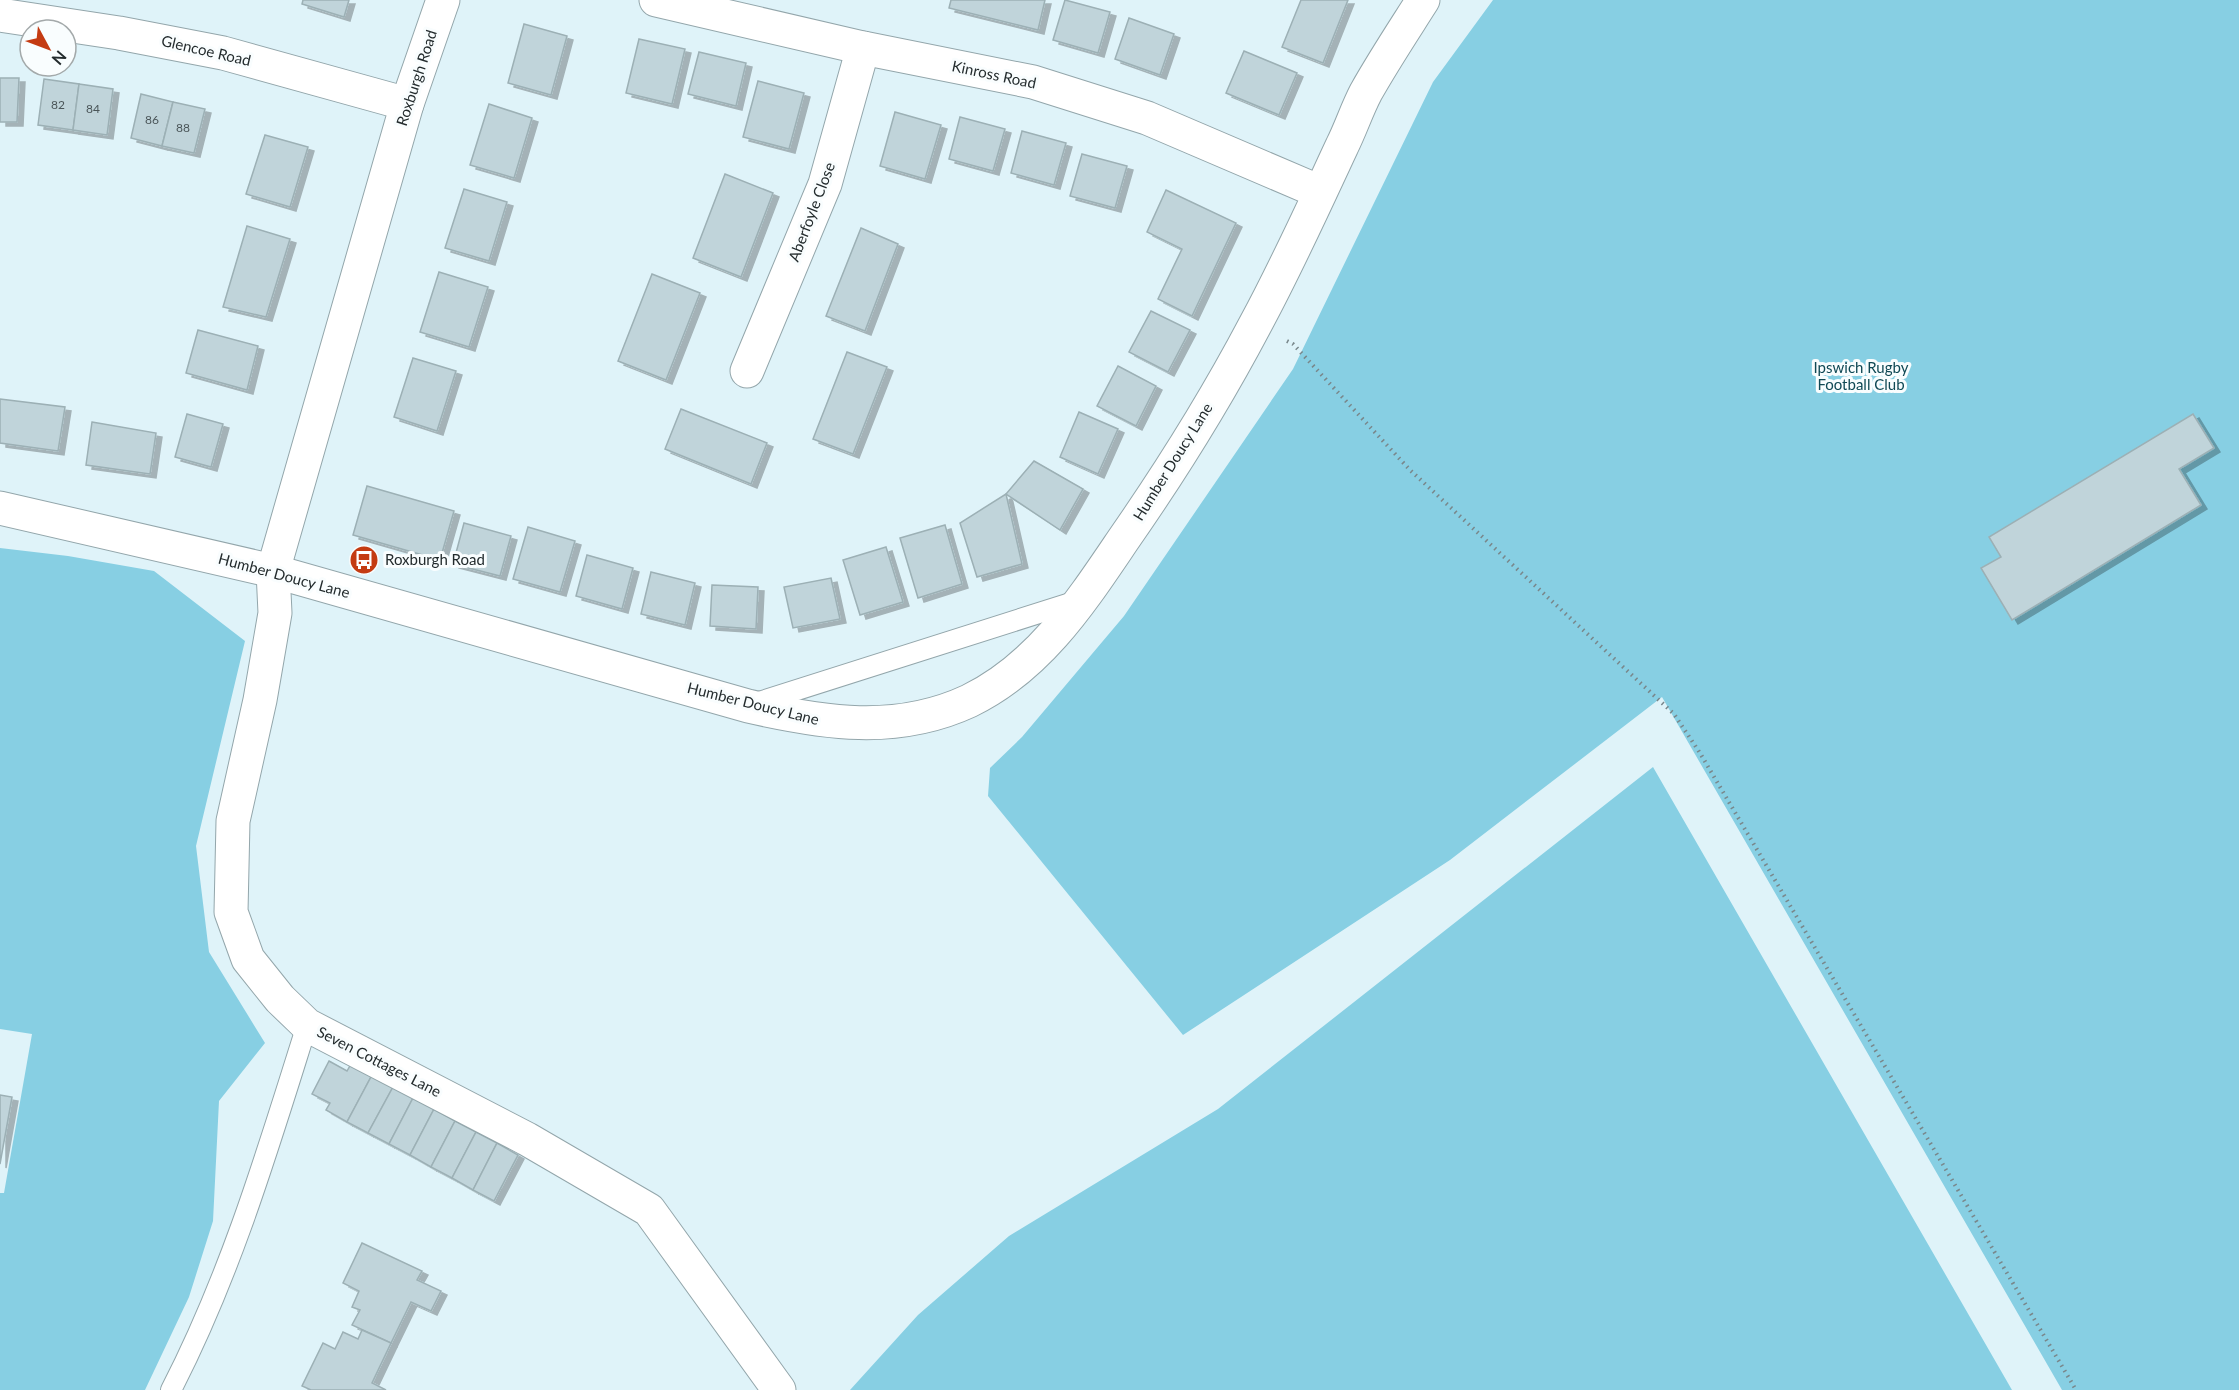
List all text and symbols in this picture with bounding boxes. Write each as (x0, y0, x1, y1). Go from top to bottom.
north arrow (18, 18, 78, 78)
street label: Roxburgh Road (392, 27, 440, 128)
street label: Glencoe Road (160, 31, 253, 69)
text: N (48, 47, 71, 69)
street label: Kinross Road (950, 56, 1038, 92)
house number: 82 (51, 97, 65, 112)
house number: 84 (86, 101, 100, 116)
house number: 86 (145, 112, 159, 127)
house number: 88 (176, 120, 190, 135)
street label: Aberfoyle Close (784, 159, 838, 264)
park label: Ipswich Rugby Football Club (1814, 358, 1909, 393)
street label: Humber Doucy Lane (1129, 399, 1216, 524)
bus stop icon: Roxburgh Road (348, 544, 380, 576)
street label: Humber Doucy Lane (217, 549, 352, 601)
place label: Roxburgh Road (385, 550, 485, 568)
street label: Humber Doucy Lane (685, 678, 821, 728)
street label: Seven Cottages Lane (314, 1022, 445, 1100)

